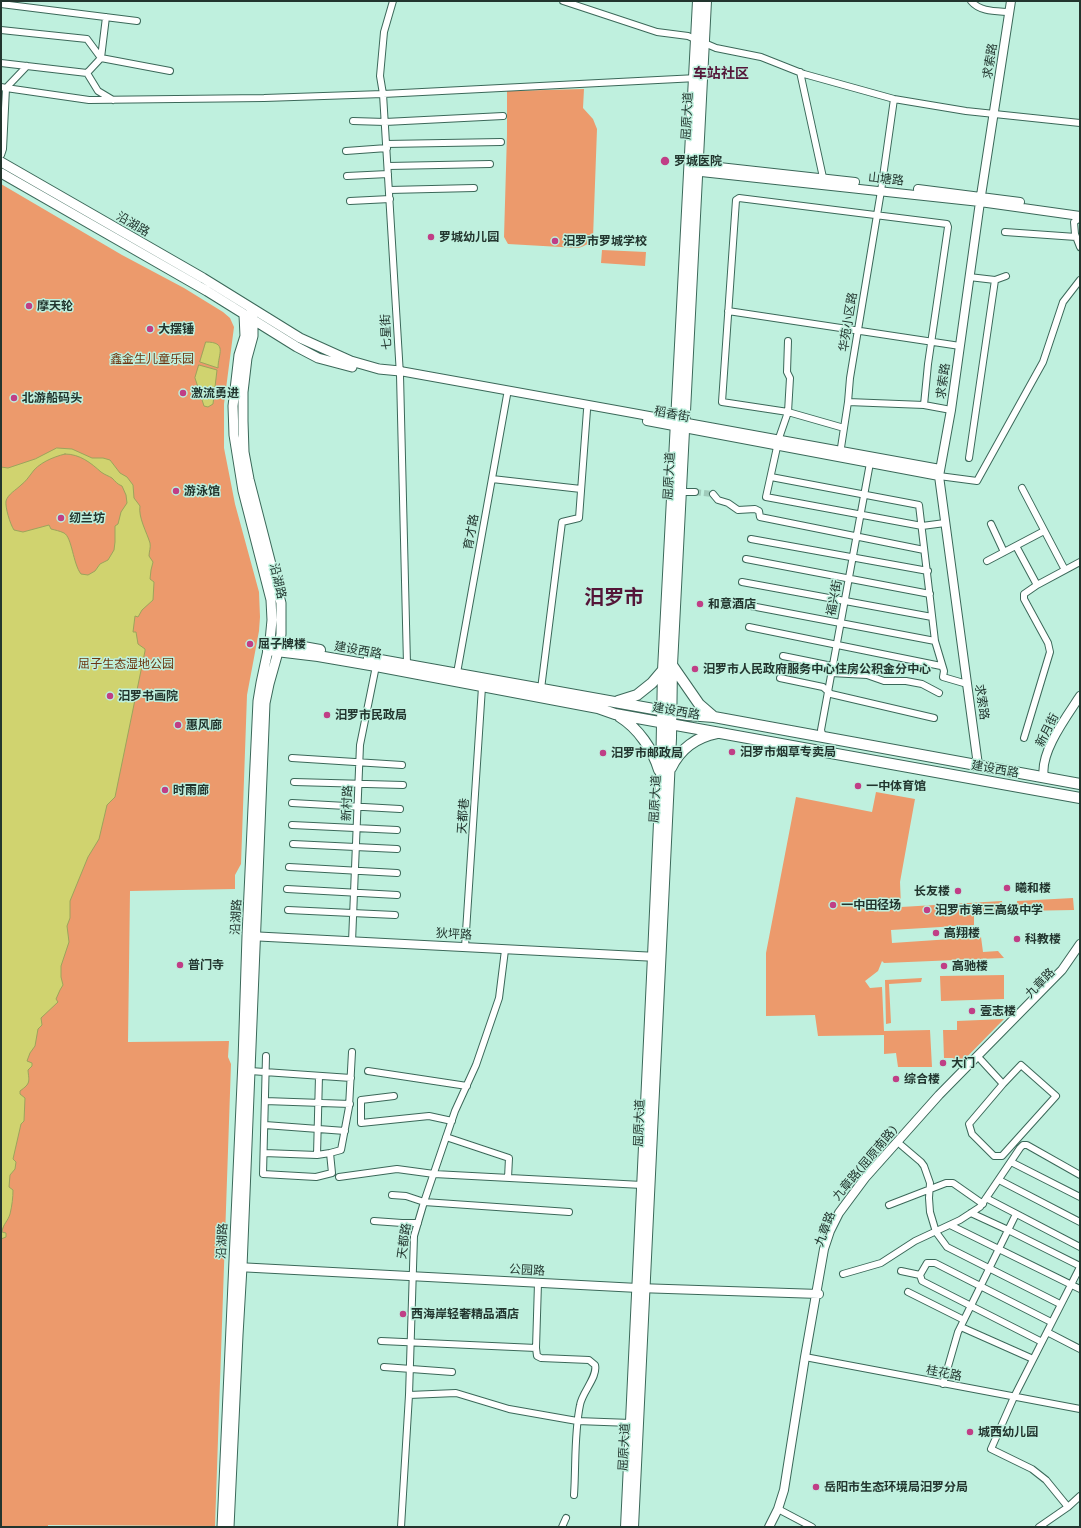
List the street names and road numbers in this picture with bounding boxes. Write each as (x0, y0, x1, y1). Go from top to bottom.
street label: 求索路 (980, 42, 1000, 80)
street label: 屈原大道 (679, 92, 695, 140)
street label: 山塘路 (867, 170, 905, 188)
street label: 沿湖路 (114, 209, 152, 239)
street label: 华苑小区路 (836, 291, 860, 353)
street label: 七星街 (378, 314, 394, 350)
street label: 求索路 (933, 362, 953, 400)
street label: 稻香街 (653, 403, 691, 425)
street label: 屈原大道 (661, 452, 677, 500)
street label: 育才路 (461, 513, 481, 551)
street label: 沿湖路 (267, 562, 289, 600)
street label: 福兴街 (823, 579, 845, 617)
street label: 建设西路 (333, 639, 383, 661)
street label: 求索路 (972, 683, 992, 721)
street label: 建设西路 (651, 700, 701, 722)
street label: 新月街 (1032, 711, 1062, 749)
street label: 建设西路 (970, 758, 1020, 780)
street label: 屈原大道 (647, 775, 663, 823)
street label: 新村路 (339, 785, 355, 821)
street label: 天都巷 (455, 798, 471, 834)
street label: 沿湖路 (228, 899, 244, 935)
street label: 狄坪路 (436, 926, 472, 942)
street label: 九章路 (1022, 965, 1058, 1001)
street label: 屈原大道 (631, 1099, 647, 1147)
street label: 九章路(屈原南路) (830, 1123, 900, 1203)
street label: 九章路 (812, 1210, 838, 1248)
street label: 天都路 (394, 1222, 414, 1260)
street label: 沿湖路 (214, 1223, 230, 1259)
street label: 公园路 (509, 1262, 545, 1278)
street label: 桂花路 (925, 1362, 963, 1384)
street label: 屈原大道 (616, 1423, 632, 1471)

